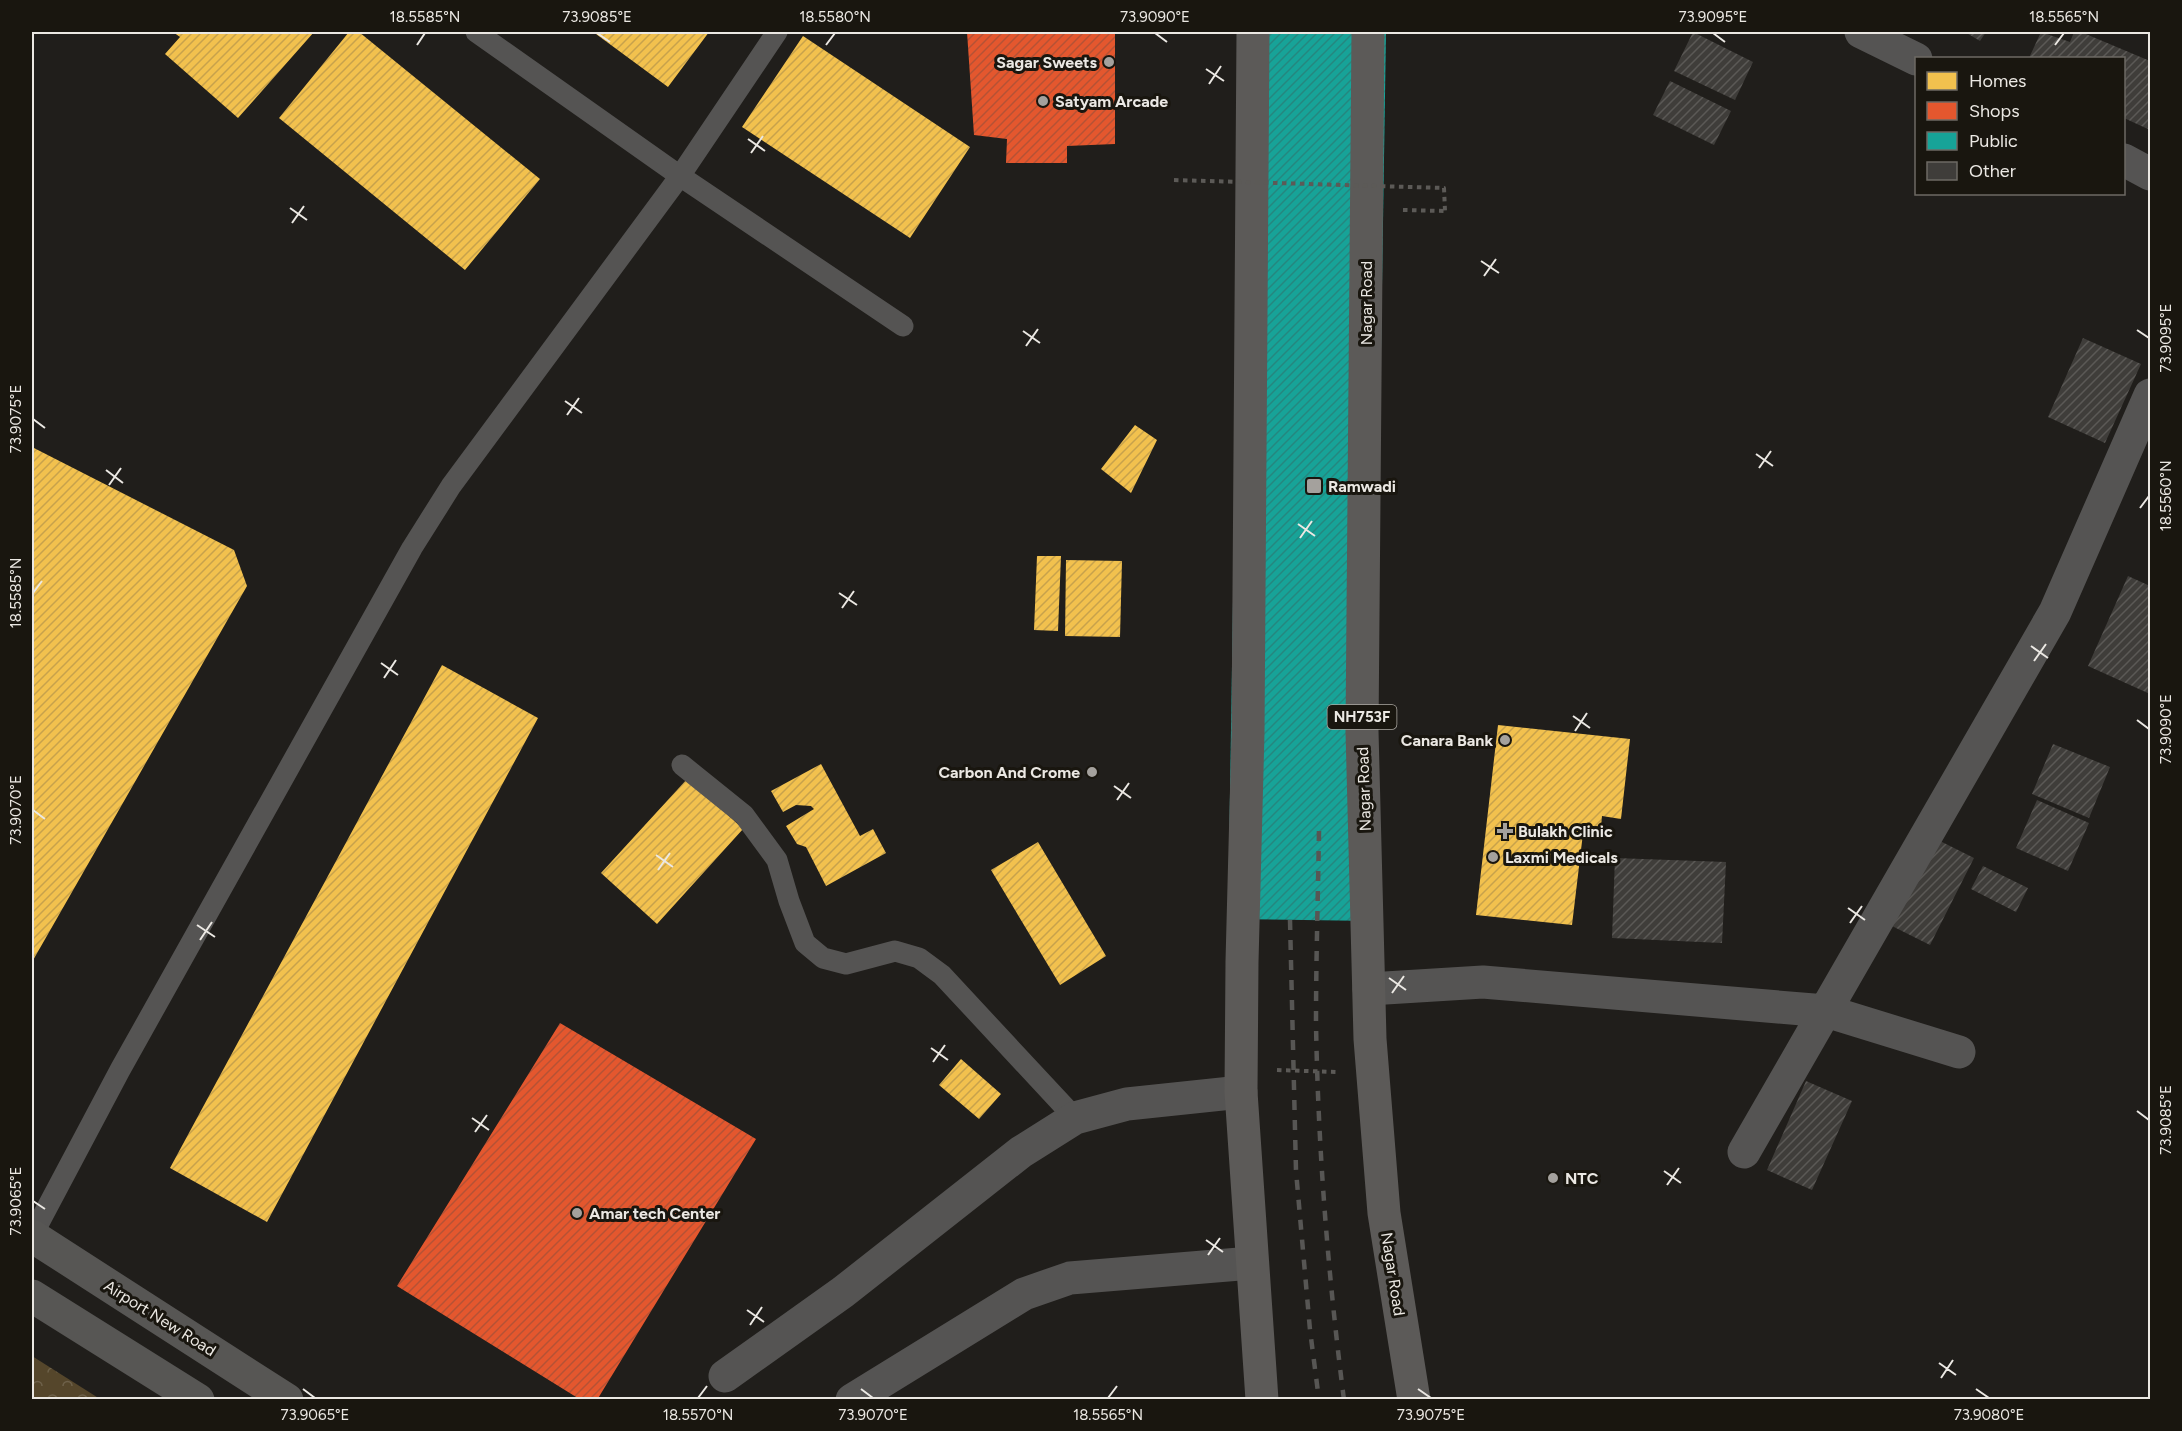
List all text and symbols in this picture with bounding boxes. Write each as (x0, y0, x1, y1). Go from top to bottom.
text: 18.5585°N (390, 8, 460, 26)
text: 73.9085°E (562, 8, 632, 26)
text: 18.5580°N (799, 8, 871, 26)
text: 73.9090°E (1120, 8, 1190, 26)
text: 73.9095°E (1679, 8, 1747, 26)
text: 18.5565°N (2029, 8, 2099, 26)
place label: Sagar Sweets (996, 53, 1098, 72)
marker: Sagar Sweets (1102, 55, 1116, 69)
legend (1915, 57, 2125, 195)
text: Homes (1969, 70, 2027, 92)
place label: Satyam Arcade (1055, 92, 1168, 111)
marker: Satyam Arcade (1036, 94, 1050, 108)
text: Shops (1969, 100, 2020, 122)
text: Public (1969, 130, 2018, 152)
text: Other (1969, 160, 2016, 182)
street label: Nagar Road (1357, 261, 1376, 345)
text: 73.9095°E (2157, 304, 2175, 372)
text: 73.9075°E (7, 385, 25, 453)
text: 18.5560°N (2157, 460, 2175, 532)
marker: Ramwadi (1305, 477, 1323, 495)
place label: Ramwadi (1328, 477, 1396, 496)
text: 18.5585°N (7, 558, 25, 628)
text: 73.9090°E (2157, 694, 2175, 764)
road number: NH753F (1328, 705, 1396, 729)
place label: Canara Bank (1401, 731, 1493, 750)
marker: Canara Bank (1498, 733, 1512, 747)
street label: Nagar Road (1353, 747, 1375, 831)
place label: Carbon And Crome (938, 763, 1080, 782)
marker: Carbon And Crome (1085, 765, 1099, 779)
text: 73.9070°E (7, 775, 25, 845)
marker: Bulakh Clinic (1496, 822, 1514, 840)
place label: Bulakh Clinic (1518, 822, 1613, 841)
place label: Laxmi Medicals (1505, 848, 1618, 867)
marker: Laxmi Medicals (1486, 850, 1500, 864)
text: 73.9085°E (2157, 1085, 2175, 1155)
text: 73.9065°E (7, 1167, 25, 1235)
place label: NTC (1565, 1169, 1599, 1188)
marker: NTC (1546, 1171, 1560, 1185)
place label: Amar tech Center (589, 1204, 720, 1223)
marker: Amar tech Center (570, 1206, 584, 1220)
street label: Nagar Road (1377, 1231, 1409, 1317)
street label: Airport New Road (101, 1276, 219, 1360)
text: 73.9065°E (281, 1406, 349, 1424)
text: 18.5570°N (663, 1406, 733, 1424)
text: 73.9070°E (838, 1406, 908, 1424)
text: 18.5565°N (1073, 1406, 1143, 1424)
text: 73.9075°E (1397, 1406, 1465, 1424)
text: 73.9080°E (1954, 1406, 2024, 1424)

